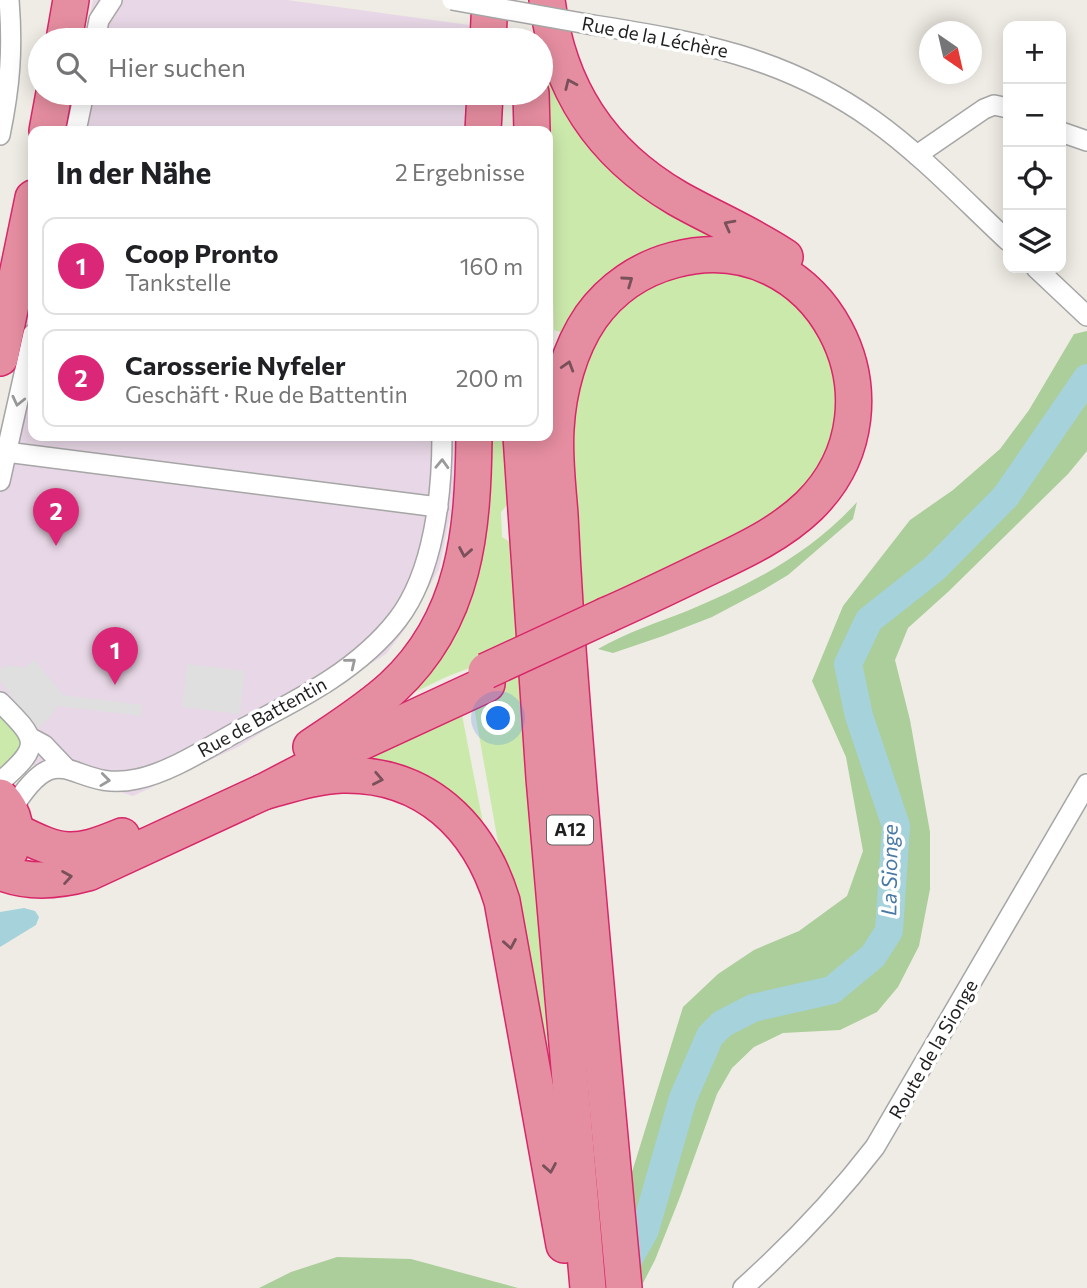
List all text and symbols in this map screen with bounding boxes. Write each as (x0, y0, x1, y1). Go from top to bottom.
street label: Rue de la Léchère (580, 11, 730, 62)
north arrow (919, 21, 982, 84)
map controls (1003, 21, 1066, 273)
button: + (1003, 21, 1066, 84)
search box (28, 28, 553, 105)
icon: search (52, 48, 90, 86)
text: Hier suchen (108, 51, 246, 82)
one-way arrow (564, 79, 578, 91)
button: − (1003, 84, 1066, 147)
button: locate (1003, 147, 1066, 210)
text: In der Nähe (56, 153, 211, 190)
text: 2 Ergebnisse (395, 158, 525, 186)
button: layers (1003, 210, 1066, 273)
one-way arrow (723, 220, 736, 234)
text: Coop Pronto (125, 237, 278, 268)
text: 1 (76, 252, 86, 280)
text: 160 m (460, 252, 523, 280)
text: Tankstelle (125, 268, 231, 296)
one-way arrow (620, 277, 633, 289)
text: Carosserie Nyfeler (125, 349, 346, 380)
one-way arrow (560, 361, 574, 373)
text: 2 (74, 364, 88, 392)
text: 200 m (456, 364, 523, 392)
text: Geschäft · Rue de Battentin (125, 380, 408, 408)
one-way arrow (12, 395, 26, 407)
one-way arrow (434, 458, 450, 469)
pin: 2 (33, 488, 79, 546)
one-way arrow (458, 547, 473, 558)
pin: 1 (92, 627, 138, 685)
one-way arrow (344, 659, 356, 672)
street label: Rue de Battentin (193, 672, 330, 761)
your location (481, 701, 515, 735)
one-way arrow (372, 770, 384, 785)
one-way arrow (99, 772, 111, 787)
road number: A12 (547, 816, 593, 844)
water label: La Sionge (875, 824, 902, 916)
one-way arrow (61, 870, 73, 885)
one-way arrow (502, 938, 517, 950)
street label: Route de la Sionge (883, 975, 982, 1122)
one-way arrow (542, 1162, 557, 1174)

